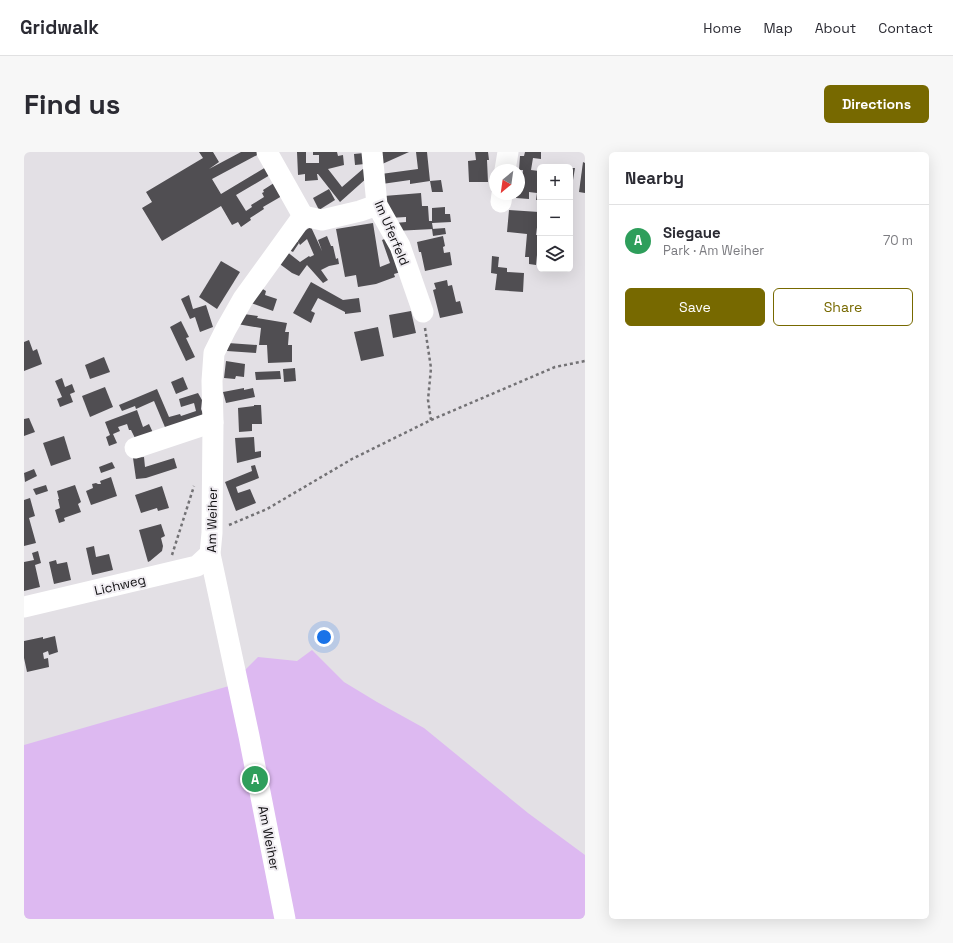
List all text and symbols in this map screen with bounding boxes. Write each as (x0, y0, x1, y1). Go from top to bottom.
text: Gridwalk (20, 15, 99, 40)
text: Home (703, 19, 741, 37)
text: Map (763, 19, 793, 37)
text: About (815, 19, 856, 37)
text: Contact (878, 19, 933, 37)
button: Directions (824, 85, 929, 123)
text: Find us (24, 86, 121, 122)
north arrow (489, 164, 525, 200)
map controls (537, 164, 573, 272)
button: + (537, 164, 573, 200)
text: Nearby (625, 167, 684, 189)
street label: Im Uferfeld (371, 198, 413, 268)
button: − (537, 200, 573, 236)
text: Siegaue (663, 223, 721, 242)
text: A (634, 232, 642, 249)
text: 70 m (883, 232, 913, 249)
button: layers (537, 236, 573, 272)
text: Park · Am Weiher (663, 242, 764, 259)
button: Save (625, 288, 765, 326)
button: Share (773, 288, 913, 326)
street label: Am Weiher (203, 487, 221, 553)
street label: Lichweg (93, 571, 147, 599)
your location (314, 627, 334, 647)
pin: A (242, 764, 268, 794)
street label: Am Weiher (254, 804, 284, 872)

